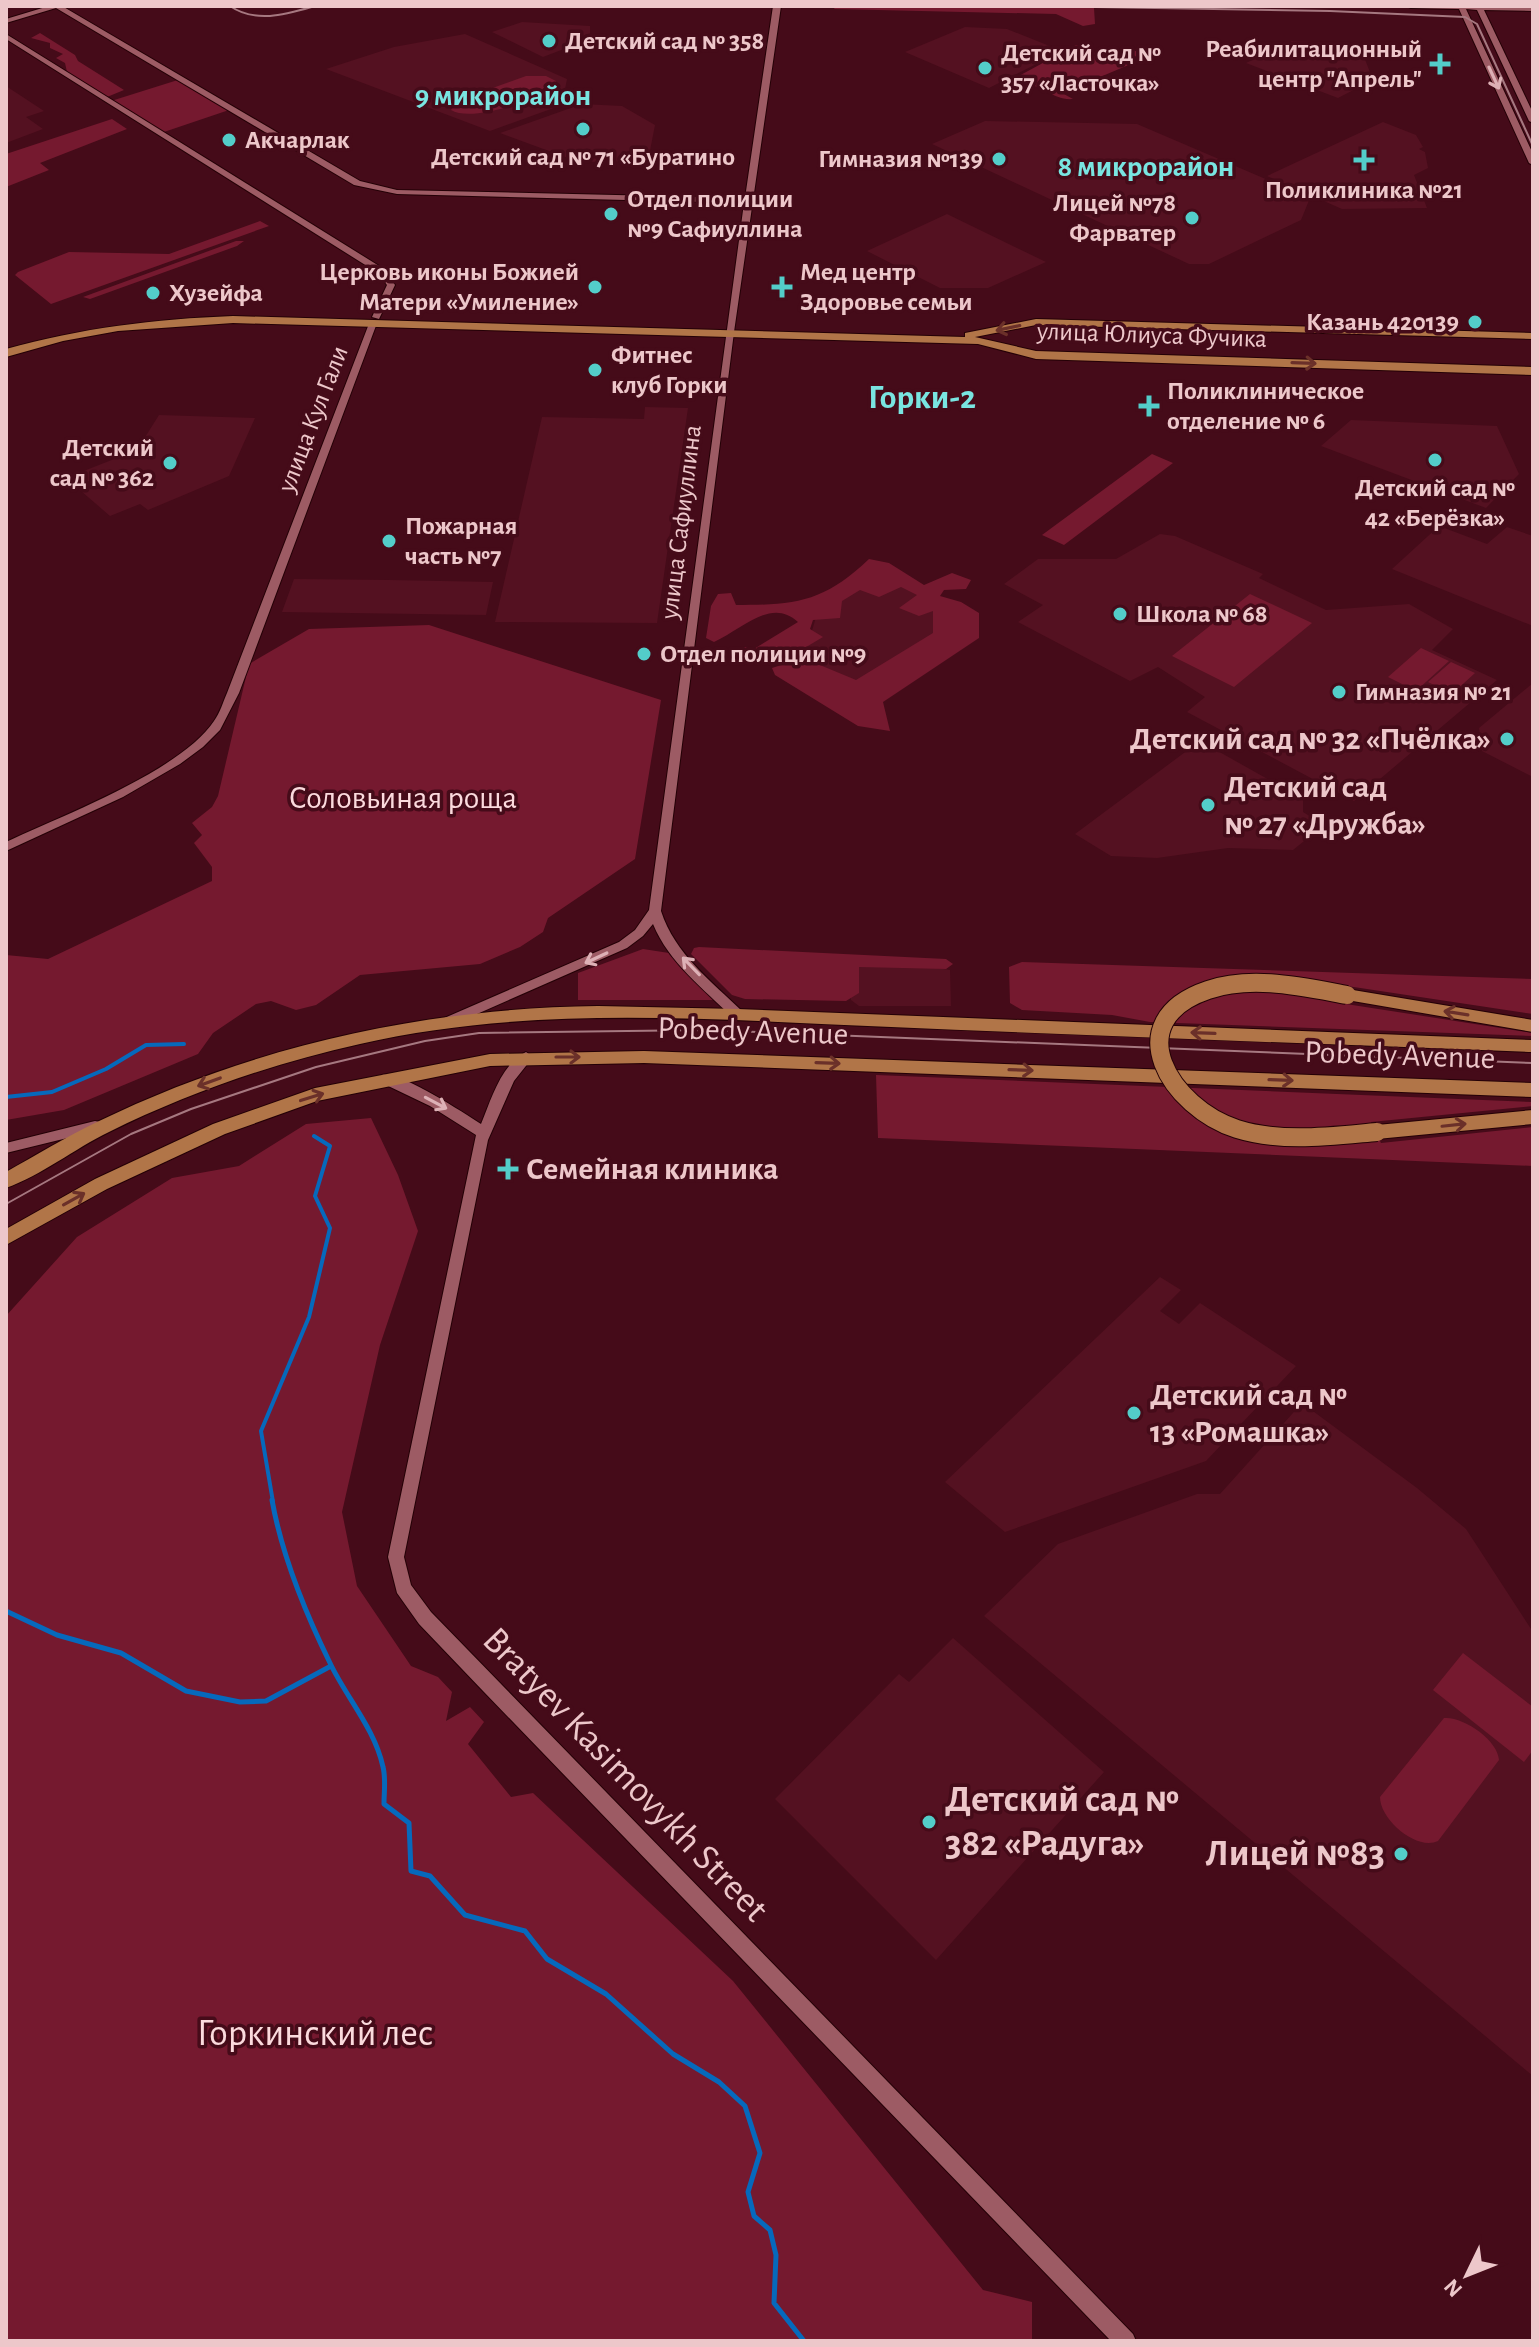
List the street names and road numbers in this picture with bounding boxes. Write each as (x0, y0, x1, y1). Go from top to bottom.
street label: улица Юлиуса Фучика (1036, 318, 1268, 352)
street label: улица Кул Гали (273, 342, 353, 497)
street label: улица Сафиуллина (656, 423, 706, 622)
street label: Pobedy Avenue (657, 1012, 849, 1050)
street label: Pobedy Avenue (1304, 1036, 1496, 1074)
street label: Bratyev Kasimovykh Street (475, 1621, 775, 1929)

